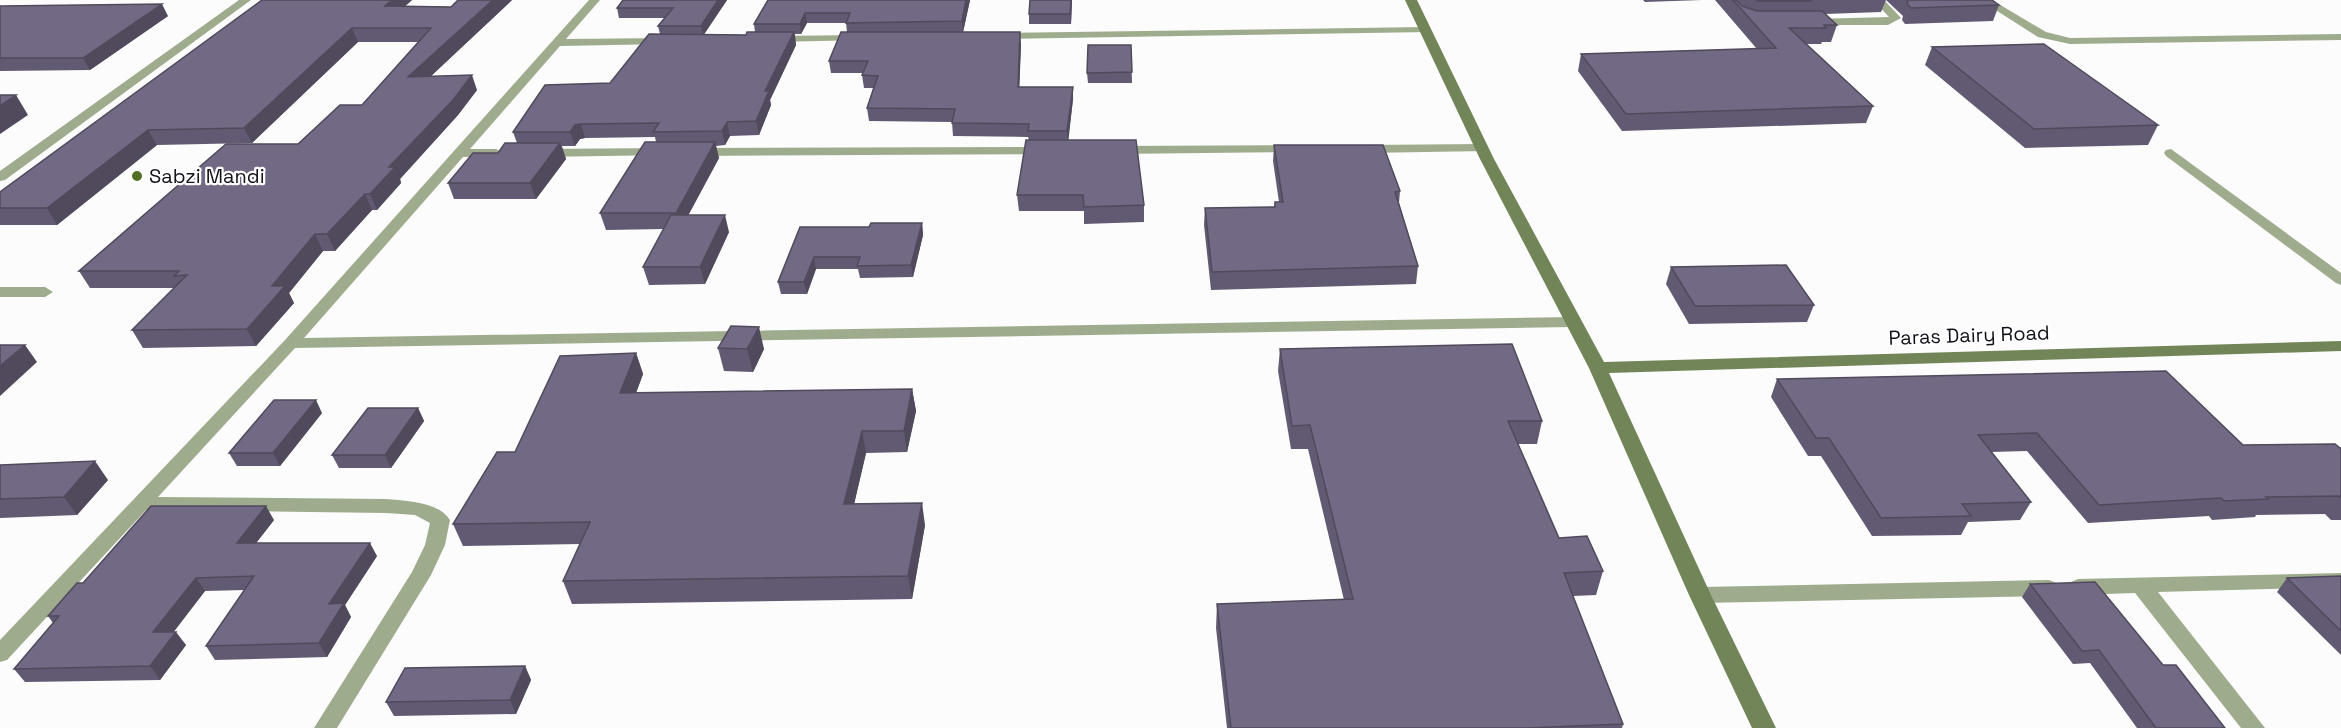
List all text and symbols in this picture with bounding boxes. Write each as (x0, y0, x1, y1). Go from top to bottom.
place label: Sabzi Mandi (149, 163, 265, 189)
marker: Sabzi Mandi (130, 169, 144, 183)
street label: Paras Dairy Road (1888, 319, 2050, 351)

